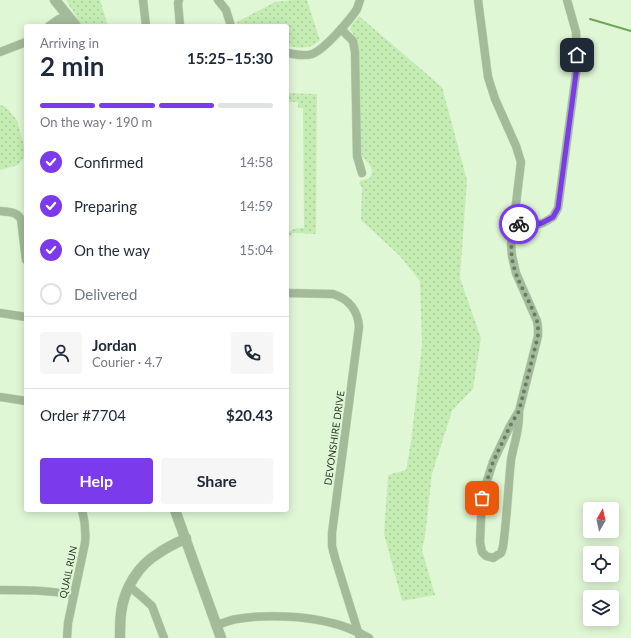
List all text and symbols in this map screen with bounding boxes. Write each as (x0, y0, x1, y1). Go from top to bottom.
text: Arriving in (40, 35, 99, 51)
pin (560, 38, 594, 72)
icon: home (566, 44, 588, 66)
text: 15:25–15:30 (187, 49, 273, 67)
text: 2 min (40, 50, 104, 82)
text: On the way · 190 m (40, 114, 152, 130)
icon: check (40, 151, 62, 173)
text: Confirmed (74, 153, 143, 171)
text: 14:58 (240, 154, 273, 170)
icon: check (40, 195, 62, 217)
text: Preparing (74, 197, 137, 215)
text: 14:59 (240, 198, 273, 214)
courier (499, 204, 539, 244)
icon: bike (508, 213, 530, 235)
icon: check (40, 239, 62, 261)
text: On the way (74, 241, 150, 259)
text: 15:04 (240, 242, 273, 258)
text: Delivered (74, 285, 137, 303)
button: person (40, 332, 82, 374)
button: phone (231, 332, 273, 374)
text: Jordan (92, 336, 137, 354)
text: Courier · 4.7 (92, 354, 163, 370)
street label: DEVONSHIRE DRIVE (321, 390, 347, 486)
text: Order #7704 (40, 406, 126, 424)
text: $20.43 (226, 406, 273, 424)
button: Help (40, 458, 153, 504)
button: Share (161, 458, 273, 504)
pin (465, 481, 499, 515)
icon: bag (471, 487, 493, 509)
north arrow (583, 502, 619, 538)
map controls (583, 502, 619, 626)
street label: QUAIL RUN (57, 545, 79, 599)
button: locate (583, 546, 619, 582)
button: layers (583, 590, 619, 626)

